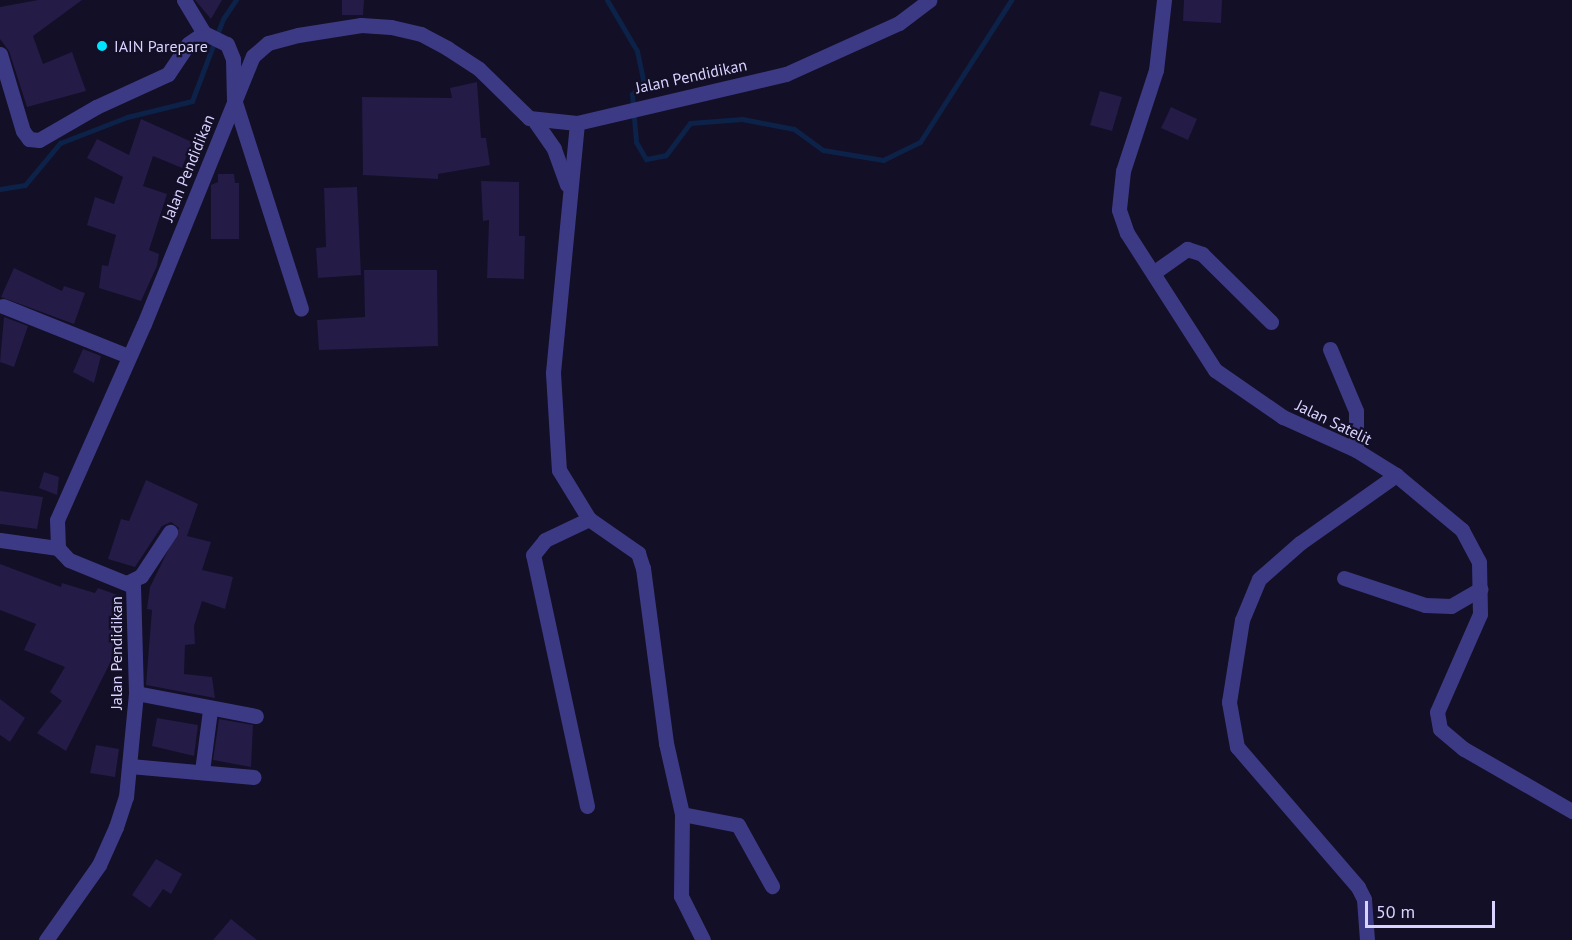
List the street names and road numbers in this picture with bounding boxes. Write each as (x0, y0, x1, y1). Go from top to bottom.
street label: Jalan Pendidikan (633, 55, 749, 97)
street label: Jalan Pendidikan (158, 112, 218, 224)
street label: Jalan Satelit (1293, 395, 1375, 449)
street label: Jalan Pendidikan (106, 596, 126, 710)

